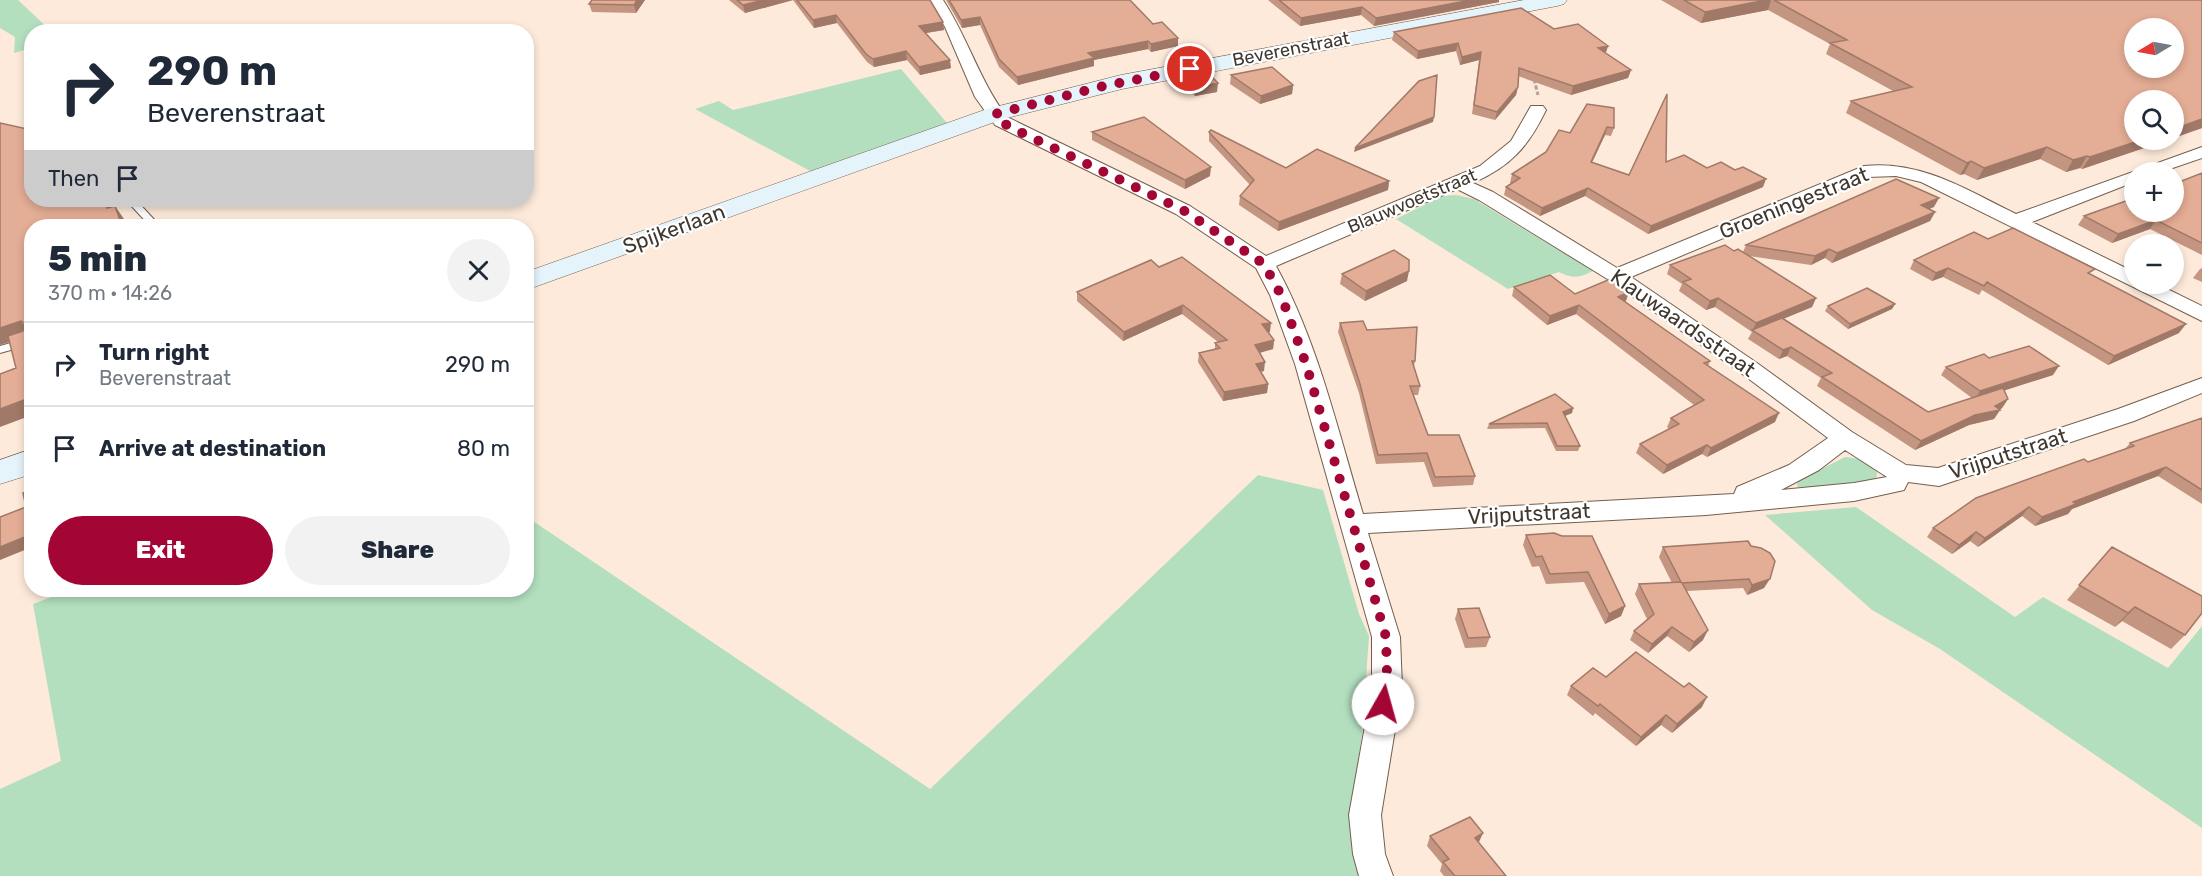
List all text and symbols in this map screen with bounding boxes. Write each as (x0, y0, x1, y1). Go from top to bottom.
north arrow (2124, 18, 2184, 78)
map controls (2124, 18, 2184, 294)
street label: Beverenstraat (1231, 27, 1351, 71)
pin (1164, 43, 1215, 94)
text: 290 m (147, 46, 277, 96)
icon: right (48, 48, 126, 126)
icon: arrive (1173, 52, 1206, 85)
button: search (2124, 90, 2184, 150)
text: Beverenstraat (147, 97, 325, 129)
street label: Groeningestraat (1716, 161, 1872, 244)
icon: arrive (111, 162, 144, 195)
button: + (2124, 162, 2184, 222)
street label: Blauwvoetstraat (1344, 164, 1480, 238)
text: Then (48, 165, 99, 192)
street label: Spijkerlaan (619, 198, 728, 259)
button: − (2124, 234, 2184, 294)
text: 5 min (48, 237, 147, 280)
button: close (447, 239, 510, 302)
street label: Klauwaardsstraat (1606, 263, 1760, 382)
text: 370 m · 14:26 (48, 281, 172, 305)
text: Turn right (99, 339, 209, 366)
icon: right (48, 348, 81, 381)
text: 290 m (445, 351, 510, 378)
text: Beverenstraat (99, 366, 231, 390)
street label: Vrijputstraat (1946, 423, 2070, 484)
icon: arrive (48, 432, 81, 465)
text: Arrive at destination (99, 435, 326, 462)
text: 80 m (457, 435, 510, 462)
street label: Vrijputstraat (1467, 498, 1591, 529)
button: Exit (48, 516, 273, 585)
button: Share (285, 516, 510, 585)
position arrow (1351, 672, 1415, 736)

